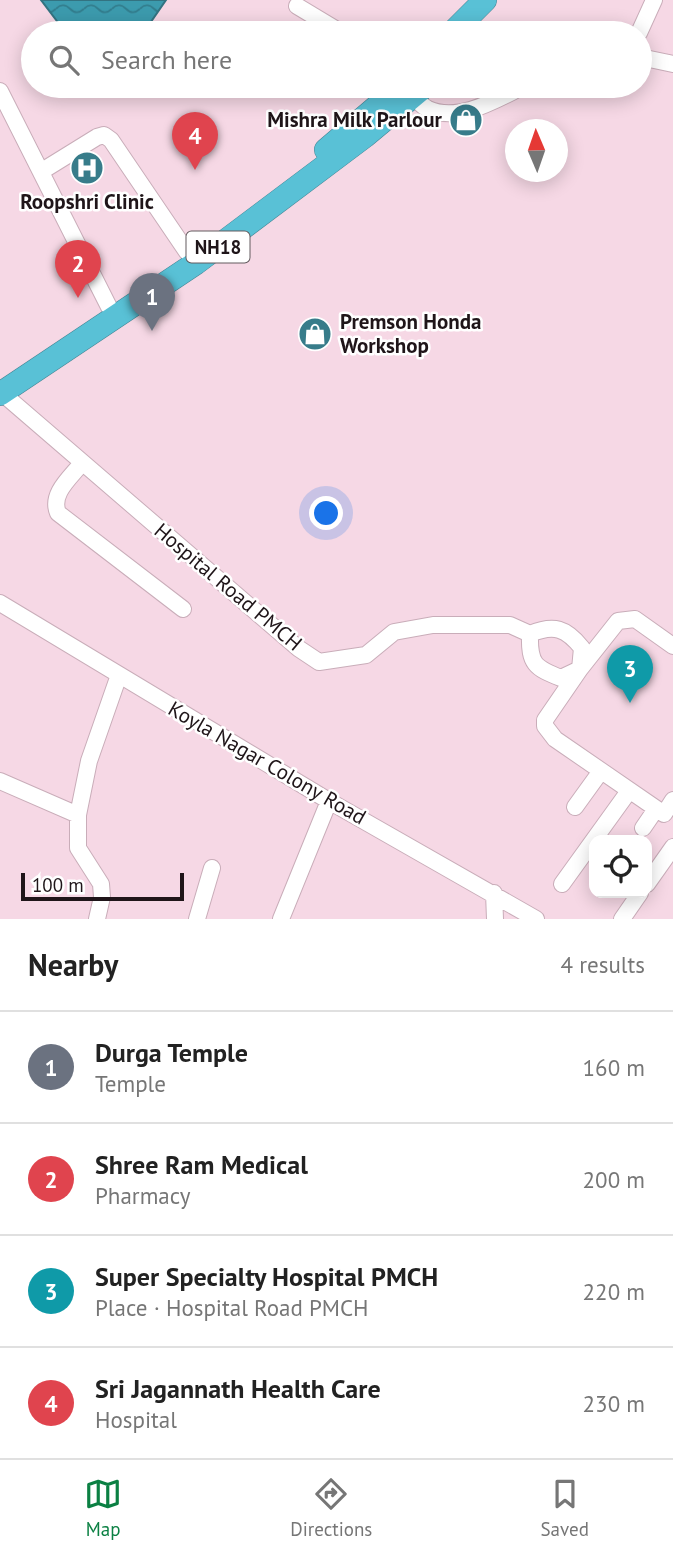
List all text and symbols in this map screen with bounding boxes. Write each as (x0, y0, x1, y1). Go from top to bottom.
search box (21, 21, 652, 98)
icon: search (45, 41, 83, 79)
text: Search here (101, 43, 232, 76)
shop icon: Mishra Milk Parlour (447, 101, 485, 139)
place label: Mishra Milk Parlour (267, 106, 443, 133)
pin: 4 (172, 112, 218, 170)
north arrow (505, 119, 568, 182)
hospital icon: Roopshri Clinic (68, 149, 106, 187)
place label: Roopshri Clinic (20, 188, 154, 215)
road number: NH18 (186, 232, 249, 262)
pin: 2 (55, 240, 101, 298)
pin: 1 (129, 273, 175, 331)
place label: Premson Honda Workshop (340, 308, 481, 359)
shop icon: Premson Honda Workshop (296, 315, 334, 353)
your location (309, 496, 343, 530)
street label: Hospital Road PMCH (149, 517, 308, 656)
pin: 3 (607, 645, 653, 703)
street label: Koyla Nagar Colony Road (163, 695, 371, 830)
map controls (589, 835, 652, 898)
button: locate (589, 835, 652, 898)
scale bar (21, 870, 184, 902)
text: 100 m (32, 873, 84, 897)
text: Nearby (28, 945, 118, 984)
text: 4 results (561, 950, 645, 979)
text: Durga Temple (95, 1036, 248, 1069)
text: 1 (44, 1053, 58, 1082)
text: 160 m (583, 1053, 645, 1082)
text: Temple (95, 1069, 166, 1098)
text: Shree Ram Medical (95, 1148, 308, 1181)
text: 2 (44, 1165, 58, 1194)
text: 200 m (583, 1165, 645, 1194)
text: Pharmacy (95, 1181, 191, 1210)
text: Super Specialty Hospital PMCH (95, 1260, 438, 1293)
text: 3 (44, 1277, 58, 1306)
text: 220 m (583, 1277, 645, 1306)
text: Place · Hospital Road PMCH (95, 1293, 369, 1322)
text: Sri Jagannath Health Care (95, 1372, 381, 1405)
text: 4 (44, 1389, 58, 1418)
text: 230 m (583, 1389, 645, 1418)
text: Hospital (95, 1405, 177, 1434)
tab: Map (84, 1475, 122, 1541)
tab: Directions (290, 1475, 372, 1541)
tab: Saved (541, 1475, 589, 1541)

